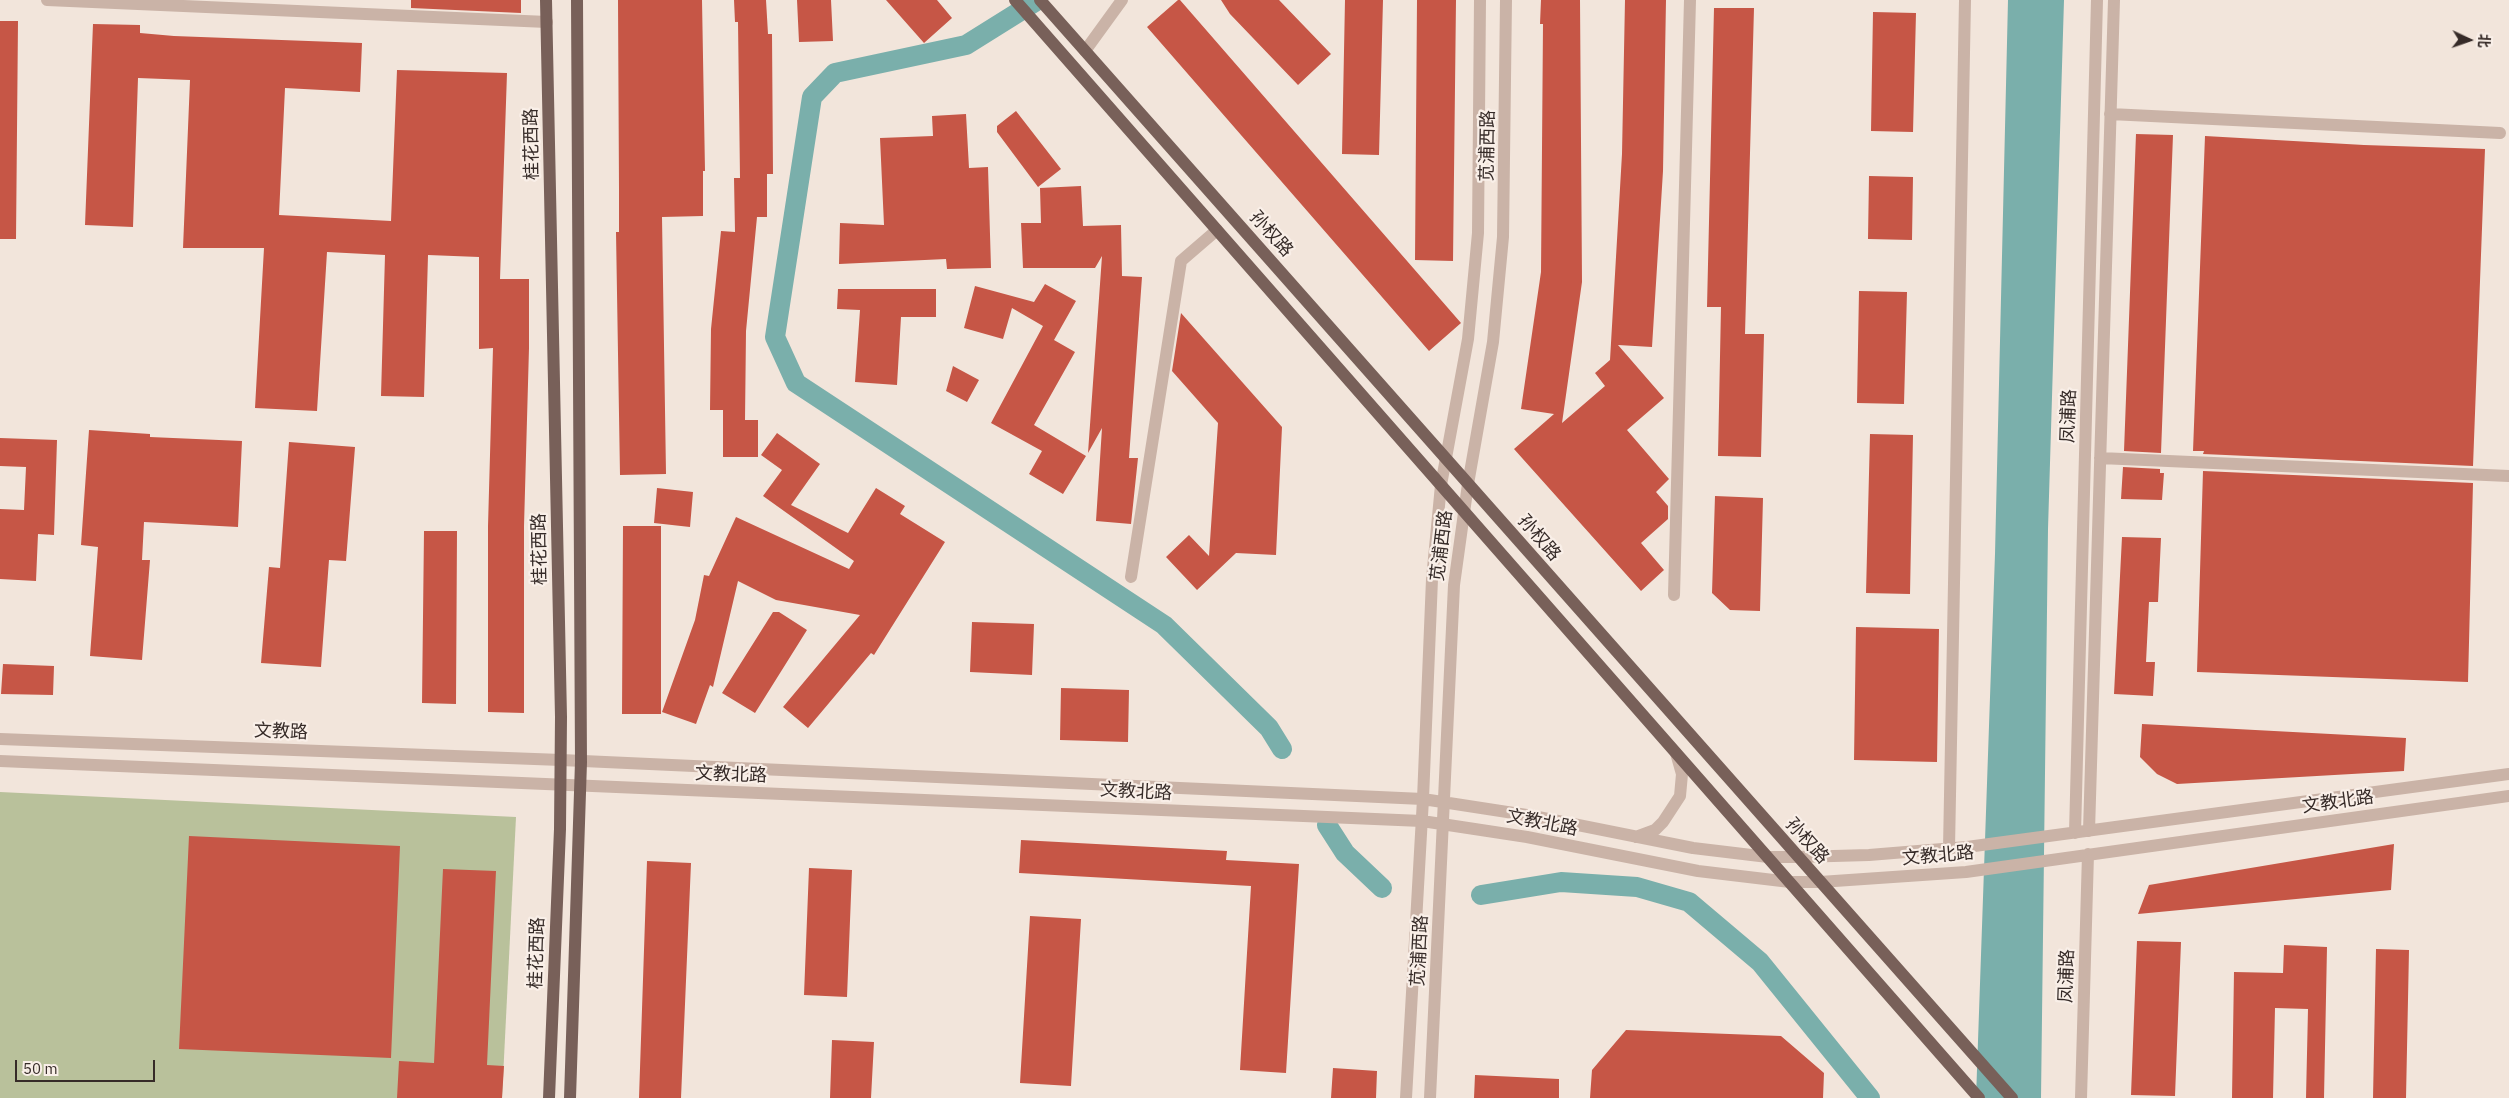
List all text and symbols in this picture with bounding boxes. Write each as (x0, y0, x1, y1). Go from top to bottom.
north arrow (2444, 15, 2494, 65)
text: 北 (2475, 33, 2493, 48)
street label: 桂花西路 (521, 108, 543, 180)
street label: 苋浦西路 (1477, 110, 1499, 182)
street label: 孙权路 (1245, 207, 1297, 261)
street label: 凤浦路 (2057, 389, 2081, 443)
street label: 苋浦西路 (1427, 509, 1457, 583)
street label: 孙权路 (1513, 511, 1565, 565)
street label: 桂花西路 (529, 513, 551, 585)
street label: 文教路 (254, 720, 308, 744)
street label: 文教北路 (695, 763, 767, 787)
street label: 文教北路 (1099, 779, 1173, 805)
street label: 文教北路 (2301, 786, 2375, 818)
street label: 文教北路 (1505, 806, 1579, 840)
street label: 孙权路 (1781, 814, 1833, 868)
street label: 文教北路 (1901, 842, 1975, 870)
street label: 苋浦西路 (1407, 914, 1433, 988)
street label: 桂花西路 (525, 917, 549, 989)
street label: 凤浦路 (2055, 949, 2079, 1003)
scale bar (18, 1050, 158, 1082)
text: 50 m (23, 1059, 58, 1078)

